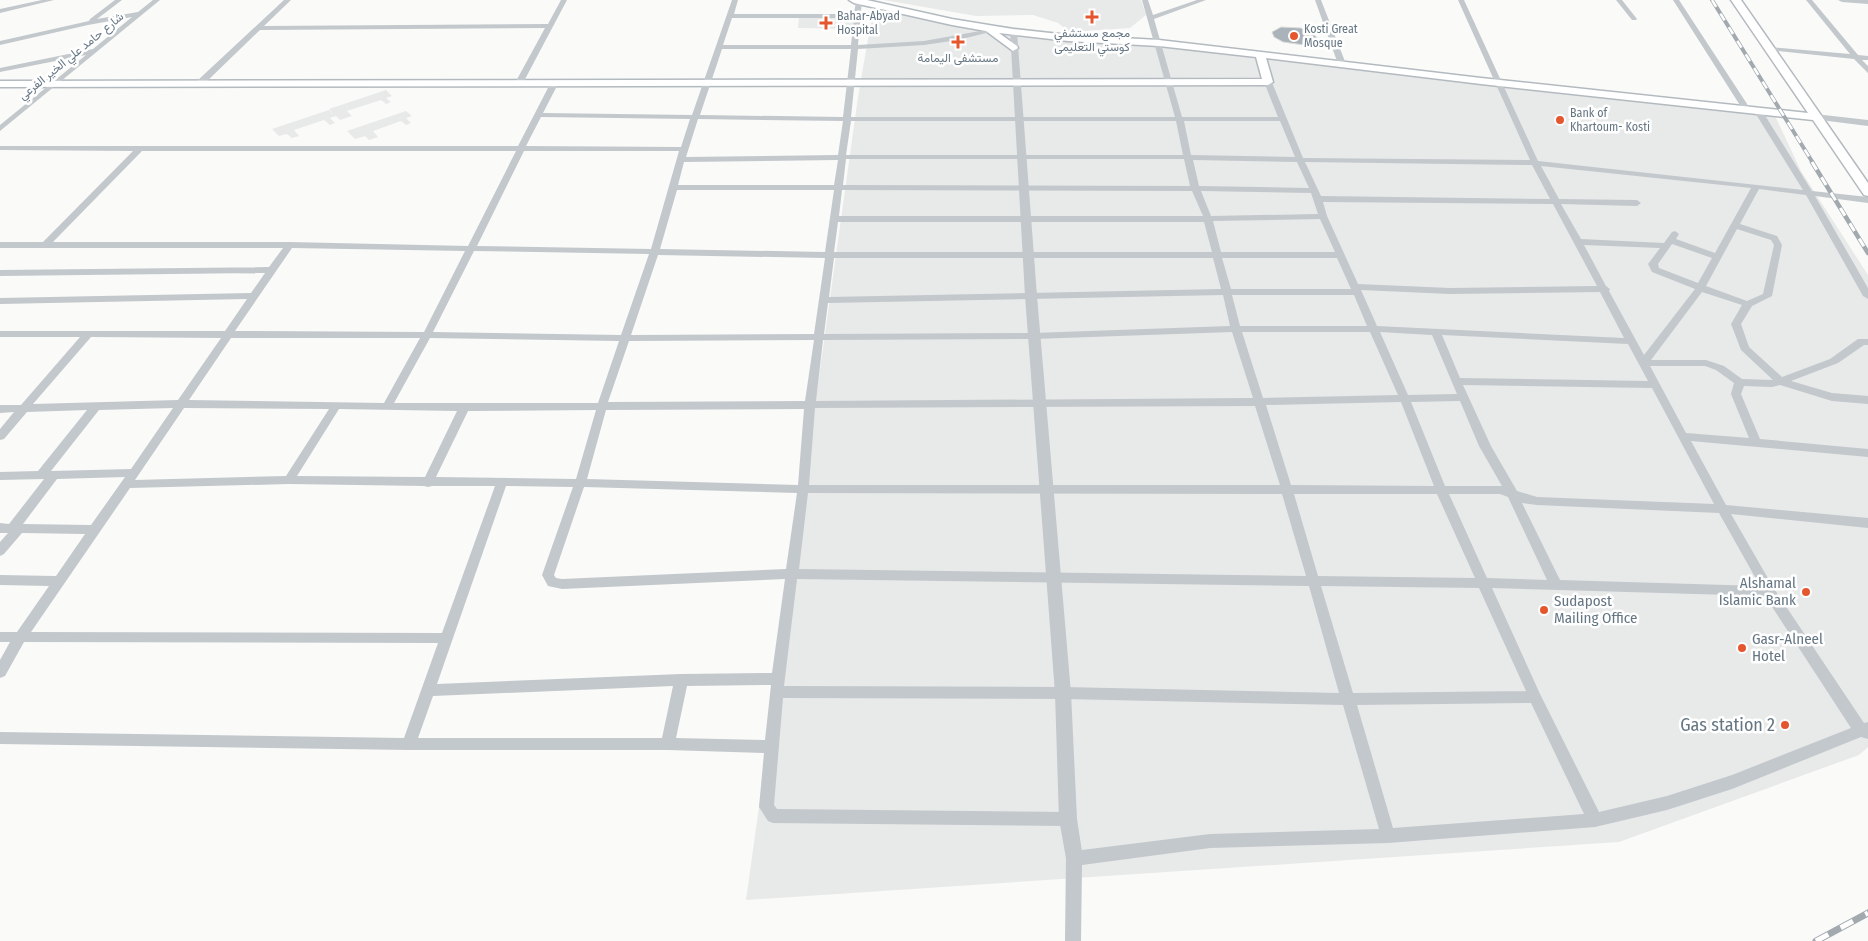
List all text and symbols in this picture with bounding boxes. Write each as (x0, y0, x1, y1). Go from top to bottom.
street label: شارع حامد علي الخير الفرعي (16, 9, 128, 105)
place label: Bahar-Abyad Hospital (837, 9, 900, 37)
marker: مجمع مستشفي كوستي التعليمى (1085, 10, 1099, 24)
marker: Bahar-Abyad Hospital (819, 16, 833, 30)
place label: Kosti Great Mosque (1304, 22, 1358, 50)
place label: مجمع مستشفي كوستي التعليمى (1054, 26, 1130, 57)
marker: Kosti Great Mosque (1288, 30, 1300, 42)
marker: مستشفى اليمامة (951, 35, 965, 49)
place label: مستشفى اليمامة (918, 51, 998, 66)
place label: Bank of Khartoum- Kosti (1570, 106, 1650, 134)
marker: Bank of Khartoum- Kosti (1554, 114, 1566, 126)
place label: Alshamal Islamic Bank (1719, 574, 1796, 609)
marker: Alshamal Islamic Bank (1800, 586, 1812, 598)
place label: Sudapost Mailing Office (1554, 592, 1637, 627)
marker: Sudapost Mailing Office (1538, 604, 1550, 616)
place label: Gasr-Alneel Hotel (1752, 630, 1823, 665)
marker: Gasr-Alneel Hotel (1736, 642, 1748, 654)
place label: Gas station 2 (1680, 714, 1775, 736)
marker: Gas station 2 (1779, 719, 1791, 731)

